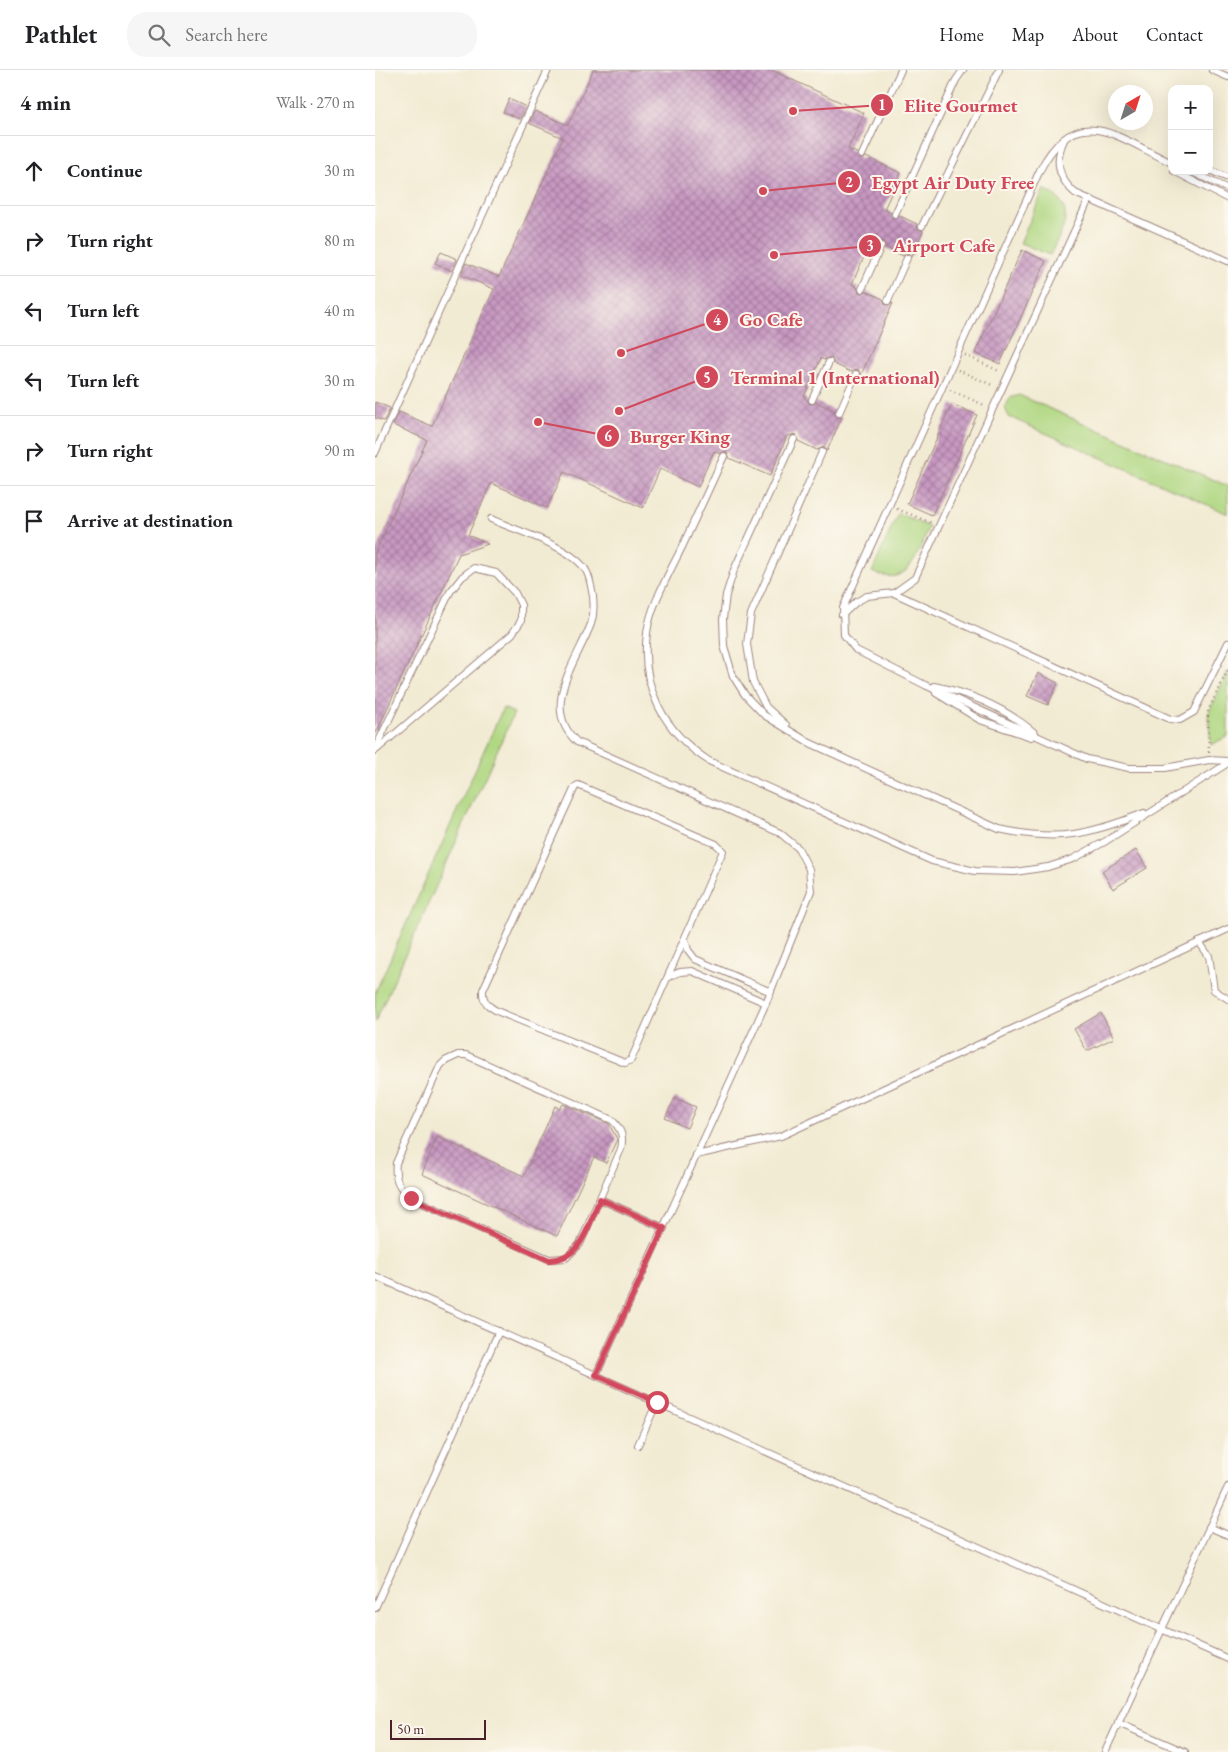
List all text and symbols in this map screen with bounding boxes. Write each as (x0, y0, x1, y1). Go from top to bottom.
search box (127, 12, 477, 57)
text: Pathlet (25, 19, 97, 50)
icon: search (145, 21, 173, 49)
text: Search here (185, 22, 268, 47)
text: Home (939, 23, 984, 46)
text: Map (1012, 23, 1044, 46)
text: About (1072, 23, 1118, 46)
text: Contact (1146, 23, 1203, 46)
north arrow (1108, 85, 1153, 130)
map controls (1168, 85, 1213, 175)
button: + (1168, 85, 1213, 130)
callout: Elite Gourmet (869, 88, 1028, 122)
text: 4 min (20, 89, 71, 116)
text: Walk · 270 m (276, 92, 355, 113)
text: Elite Gourmet (904, 93, 1018, 118)
text: 1 (878, 95, 886, 114)
button: − (1168, 130, 1213, 175)
icon: ahead (20, 157, 48, 185)
text: Continue (67, 158, 142, 183)
text: 30 m (324, 160, 355, 181)
callout: Egypt Air Duty Free (837, 165, 1044, 199)
text: Egypt Air Duty Free (872, 170, 1034, 195)
text: 2 (845, 172, 853, 191)
icon: right (20, 227, 48, 255)
text: Turn right (67, 228, 153, 253)
callout: Airport Cafe (857, 229, 1005, 263)
text: 80 m (324, 230, 355, 251)
text: Airport Cafe (892, 233, 995, 258)
text: 3 (866, 236, 874, 255)
icon: left (20, 297, 48, 325)
text: Turn left (67, 298, 139, 323)
text: 40 m (324, 300, 355, 321)
callout: Go Cafe (704, 303, 813, 337)
text: Go Cafe (739, 307, 803, 332)
text: 4 (713, 310, 722, 329)
callout: Terminal 1 (International) (695, 360, 949, 394)
text: Terminal 1 (International) (730, 365, 940, 390)
icon: left (20, 367, 48, 395)
text: Turn left (67, 368, 139, 393)
text: 5 (703, 368, 711, 387)
text: 30 m (324, 370, 355, 391)
callout: Burger King (595, 419, 740, 453)
text: Burger King (630, 424, 731, 449)
text: 6 (604, 426, 612, 445)
icon: right (20, 437, 48, 465)
text: Turn right (67, 438, 153, 463)
text: 90 m (324, 440, 355, 461)
icon: arrive (20, 507, 48, 535)
text: Arrive at destination (67, 508, 233, 533)
route end (400, 1187, 423, 1210)
route start (646, 1391, 669, 1414)
scale bar (390, 1717, 486, 1740)
text: 50 m (397, 1720, 424, 1738)

